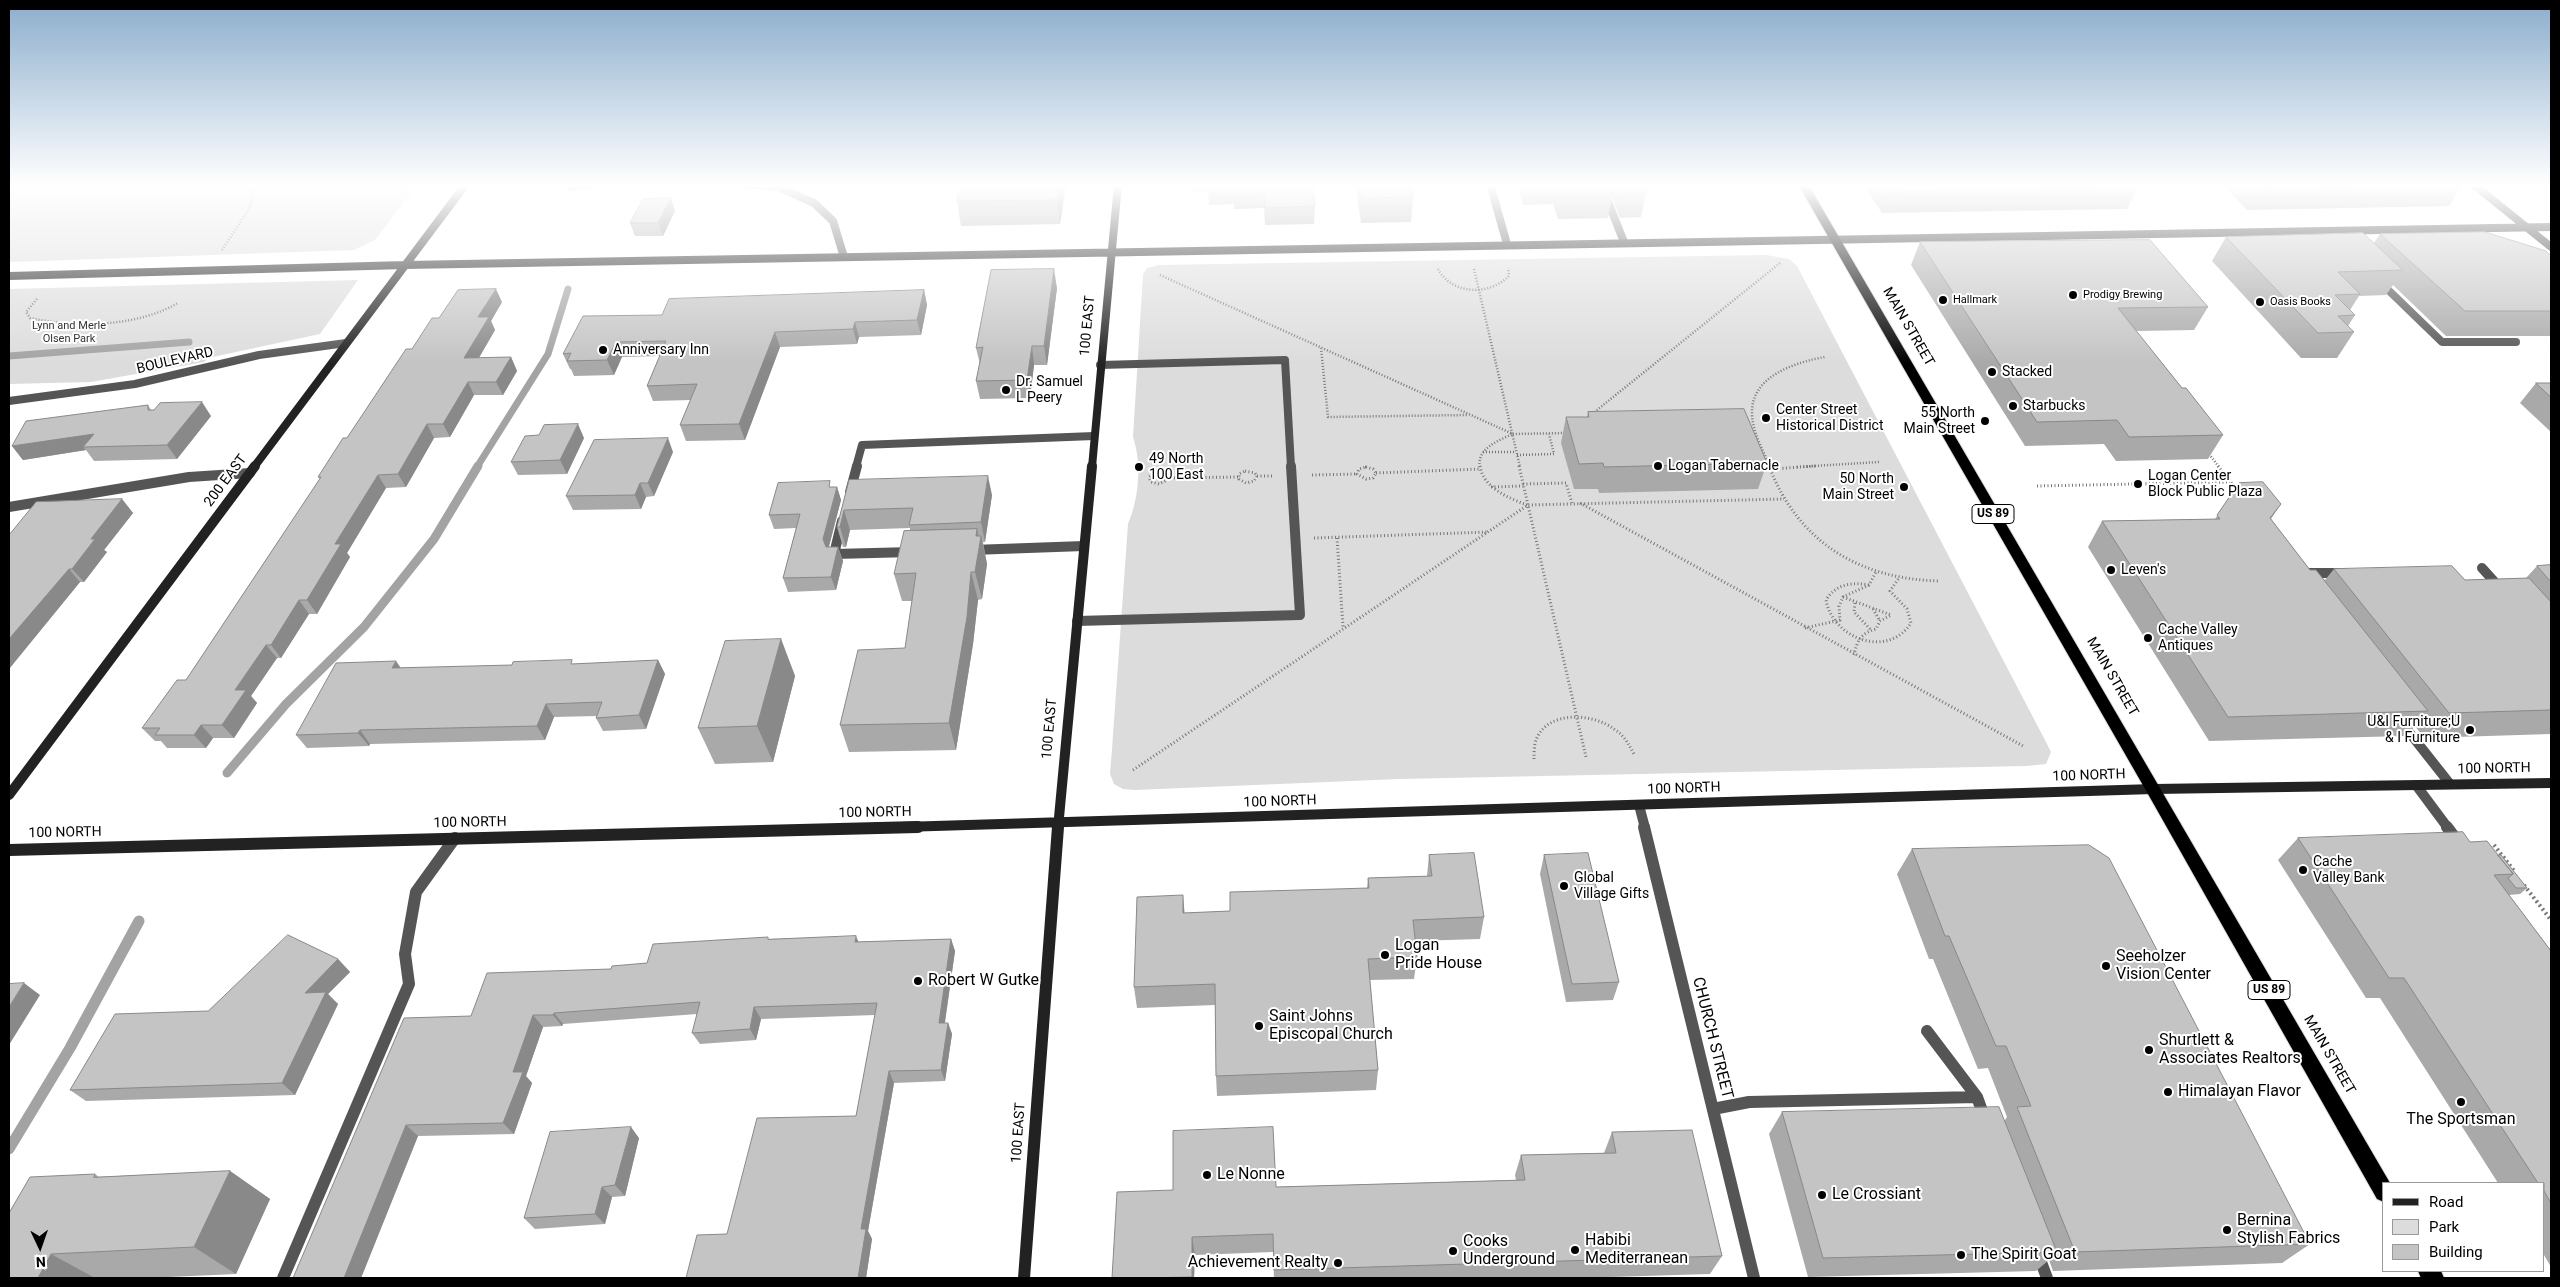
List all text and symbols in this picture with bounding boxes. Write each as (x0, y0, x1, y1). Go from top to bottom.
street label: MAIN STREET (1879, 285, 1937, 369)
place label: Prodigy Brewing (2083, 288, 2162, 302)
marker: Prodigy Brewing (2067, 289, 2079, 301)
place label: Hallmark (1953, 293, 1997, 307)
marker: Hallmark (1937, 294, 1949, 306)
street label: 100 EAST (1077, 295, 1099, 357)
place label: Oasis Books (2270, 295, 2331, 309)
marker: Oasis Books (2254, 296, 2266, 308)
park label: Lynn and Merle Olsen Park (32, 319, 106, 345)
place label: Anniversary Inn (613, 342, 709, 358)
street label: BOULEVARD (135, 344, 215, 378)
marker: Anniversary Inn (597, 344, 609, 356)
place label: Stacked (2002, 364, 2052, 380)
marker: Stacked (1986, 366, 1998, 378)
place label: Dr. Samuel L Peery (1016, 374, 1083, 407)
marker: Dr. Samuel L Peery (1000, 384, 1012, 396)
place label: Starbucks (2023, 398, 2085, 414)
marker: Starbucks (2007, 400, 2019, 412)
place label: Center Street Historical District (1776, 402, 1883, 434)
place label: 55 North Main Street (1904, 405, 1975, 438)
marker: Center Street Historical District (1760, 412, 1772, 424)
marker: 55 North Main Street (1979, 415, 1991, 427)
place label: 49 North 100 East (1149, 451, 1204, 484)
street label: 200 EAST (201, 452, 251, 510)
place label: Logan Tabernacle (1668, 458, 1779, 474)
marker: Logan Tabernacle (1652, 460, 1664, 472)
marker: 49 North 100 East (1133, 461, 1145, 473)
place label: Logan Center Block Public Plaza (2148, 468, 2262, 501)
place label: 50 North Main Street (1823, 471, 1894, 504)
marker: Logan Center Block Public Plaza (2132, 478, 2144, 490)
marker: 50 North Main Street (1898, 481, 1910, 493)
road number: US 89 (1972, 504, 2014, 524)
place label: Leven's (2121, 562, 2166, 578)
marker: Leven's (2105, 564, 2117, 576)
place label: Cache Valley Antiques (2158, 622, 2238, 654)
marker: Cache Valley Antiques (2142, 632, 2154, 644)
street label: MAIN STREET (2083, 635, 2141, 719)
street label: 100 EAST (1039, 698, 1061, 760)
place label: U&I Furniture;U & I Furniture (2367, 714, 2460, 746)
marker: U&I Furniture;U & I Furniture (2464, 724, 2476, 736)
street label: 100 NORTH (2457, 760, 2531, 778)
street label: 100 NORTH (2052, 766, 2126, 786)
street label: 100 NORTH (1647, 779, 1721, 799)
street label: 100 NORTH (1243, 792, 1317, 812)
street label: 100 NORTH (838, 804, 912, 822)
street label: 100 NORTH (433, 814, 507, 832)
street label: 100 NORTH (28, 824, 102, 842)
place label: Cache Valley Bank (2313, 854, 2385, 886)
marker: Cache Valley Bank (2297, 864, 2309, 876)
place label: Global Village Gifts (1574, 870, 1649, 902)
marker: Global Village Gifts (1558, 880, 1570, 892)
place label: Logan Pride House (1395, 936, 1482, 974)
place label: Seeholzer Vision Center (2116, 947, 2211, 985)
marker: Logan Pride House (1379, 949, 1391, 961)
marker: Seeholzer Vision Center (2100, 960, 2112, 972)
place label: Robert W Gutke (928, 971, 1039, 991)
marker: Robert W Gutke (912, 975, 924, 987)
street label: CHURCH STREET (1688, 975, 1736, 1101)
road number: US 89 (2248, 980, 2290, 1000)
place label: Saint Johns Episcopal Church (1269, 1007, 1393, 1045)
street label: MAIN STREET (2300, 1013, 2358, 1097)
marker: Saint Johns Episcopal Church (1253, 1020, 1265, 1032)
place label: Shurtlett & Associates Realtors (2159, 1031, 2301, 1069)
marker: Shurtlett & Associates Realtors (2143, 1044, 2155, 1056)
place label: Himalayan Flavor (2178, 1082, 2301, 1102)
marker: Himalayan Flavor (2162, 1086, 2174, 1098)
marker: The Sportsman (2455, 1096, 2467, 1108)
street label: 100 EAST (1008, 1102, 1030, 1164)
place label: The Sportsman (2406, 1110, 2516, 1130)
place label: Le Nonne (1217, 1165, 1285, 1185)
marker: Le Nonne (1201, 1169, 1213, 1181)
legend (2382, 1182, 2545, 1272)
place label: Le Crossiant (1832, 1185, 1921, 1205)
marker: Le Crossiant (1816, 1189, 1828, 1201)
text: Road (2429, 1193, 2463, 1211)
place label: Bernina Stylish Fabrics (2237, 1211, 2340, 1249)
text: Park (2429, 1218, 2459, 1236)
north arrow (15, 1222, 65, 1272)
marker: Bernina Stylish Fabrics (2221, 1224, 2233, 1236)
place label: Habibi Mediterranean (1585, 1231, 1688, 1269)
place label: Cooks Underground (1463, 1232, 1555, 1270)
text: Building (2429, 1243, 2483, 1261)
marker: Habibi Mediterranean (1569, 1244, 1581, 1256)
marker: Cooks Underground (1447, 1245, 1459, 1257)
place label: The Spirit Goat (1971, 1245, 2077, 1265)
marker: The Spirit Goat (1955, 1249, 1967, 1261)
place label: Achievement Realty (1188, 1253, 1328, 1273)
text: N (35, 1254, 46, 1270)
marker: Achievement Realty (1332, 1257, 1344, 1269)

